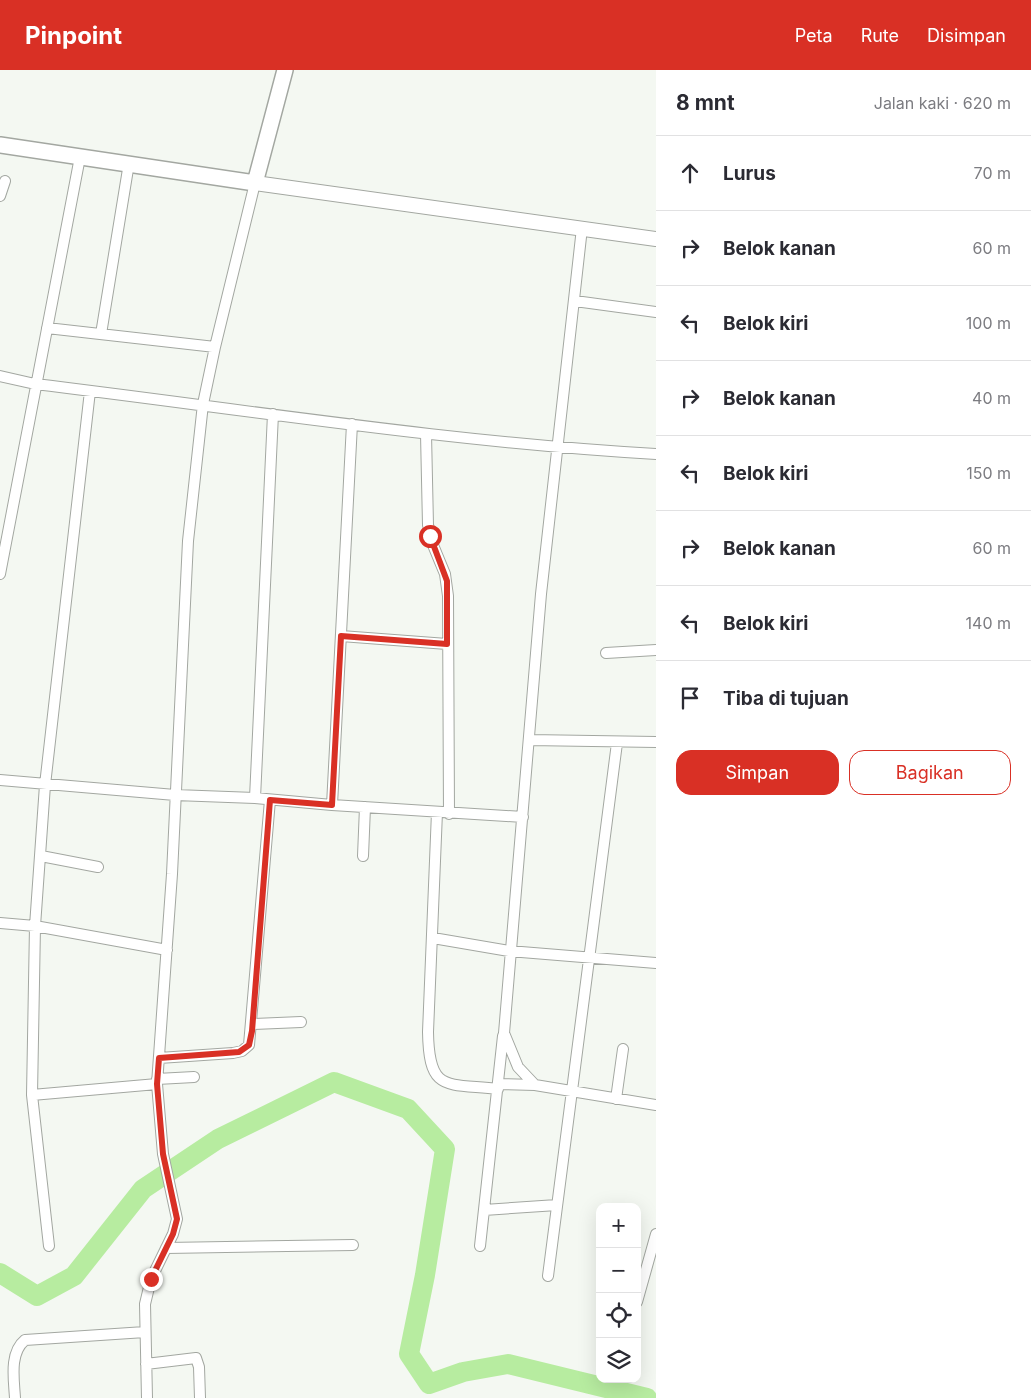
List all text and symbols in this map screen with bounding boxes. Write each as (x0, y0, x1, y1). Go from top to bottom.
text: Pinpoint (25, 21, 122, 50)
text: Peta (795, 25, 833, 46)
text: Rute (861, 25, 899, 46)
text: Disimpan (927, 25, 1006, 46)
text: 8 mnt (676, 90, 735, 115)
text: Jalan kaki · 620 m (874, 93, 1011, 113)
icon: ahead (676, 159, 704, 187)
text: Lurus (723, 162, 776, 185)
text: 70 m (974, 163, 1011, 183)
icon: right (676, 234, 704, 262)
text: Belok kanan (723, 237, 836, 260)
text: 60 m (972, 238, 1011, 258)
icon: left (676, 309, 704, 337)
text: Belok kiri (723, 312, 808, 335)
text: 100 m (966, 313, 1011, 333)
icon: right (676, 384, 704, 412)
text: Belok kanan (723, 387, 836, 410)
text: 40 m (972, 388, 1011, 408)
icon: left (676, 459, 704, 487)
text: Belok kiri (723, 462, 808, 485)
text: 150 m (966, 463, 1011, 483)
route start (419, 525, 442, 548)
icon: right (676, 534, 704, 562)
text: Belok kanan (723, 537, 836, 560)
text: 60 m (972, 538, 1011, 558)
icon: left (676, 609, 704, 637)
text: Belok kiri (723, 612, 808, 635)
text: 140 m (966, 613, 1011, 633)
icon: arrive (676, 684, 704, 712)
text: Tiba di tujuan (723, 687, 849, 710)
button: Simpan (676, 750, 839, 795)
button: Bagikan (849, 750, 1011, 795)
map controls (596, 1203, 641, 1383)
button: + (596, 1203, 641, 1248)
button: − (596, 1248, 641, 1293)
route end (140, 1268, 163, 1291)
button: locate (596, 1293, 641, 1338)
button: layers (596, 1338, 641, 1383)

